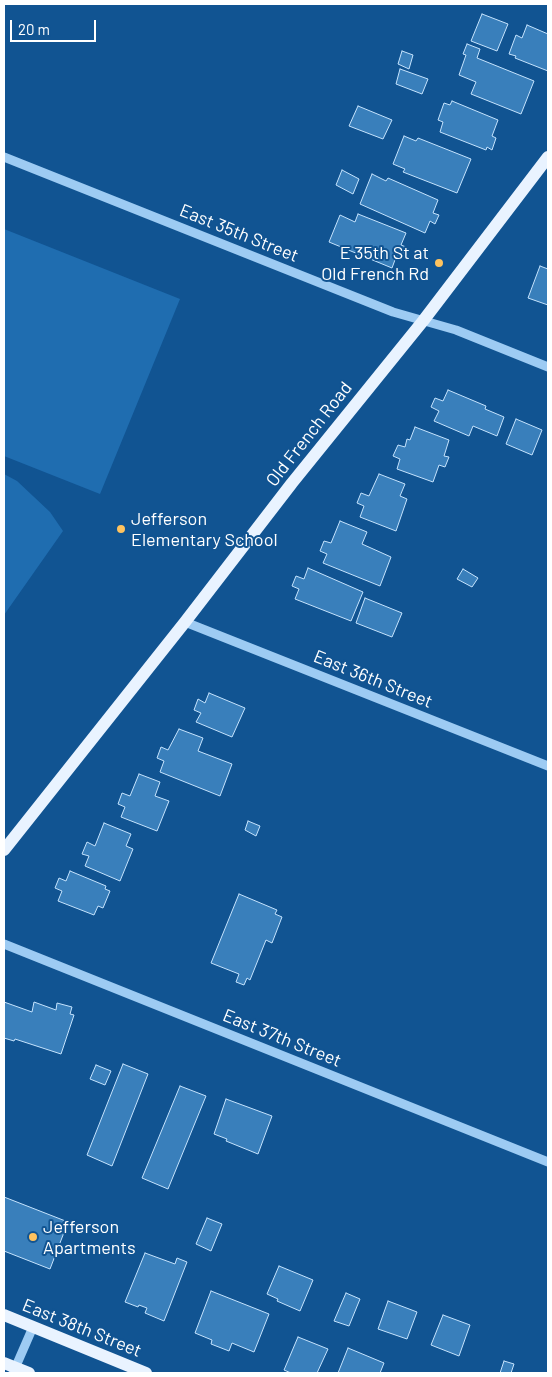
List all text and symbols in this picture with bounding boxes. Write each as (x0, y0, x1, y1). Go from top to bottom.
scale bar (12, 10, 99, 42)
text: 20 m (18, 20, 50, 38)
street label: East 35th Street (176, 199, 302, 267)
place label: E 35th St at Old French Rd (321, 242, 429, 284)
marker: E 35th St at Old French Rd (433, 257, 445, 269)
street label: Old French Road (261, 377, 357, 491)
place label: Jefferson Elementary School (131, 508, 278, 550)
marker: Jefferson Elementary School (115, 523, 127, 535)
street label: East 36th Street (310, 645, 436, 713)
street label: East 37th Street (220, 1004, 344, 1072)
place label: Jefferson Apartments (43, 1216, 136, 1258)
marker: Jefferson Apartments (27, 1231, 39, 1243)
street label: East 38th Street (19, 1294, 145, 1362)

